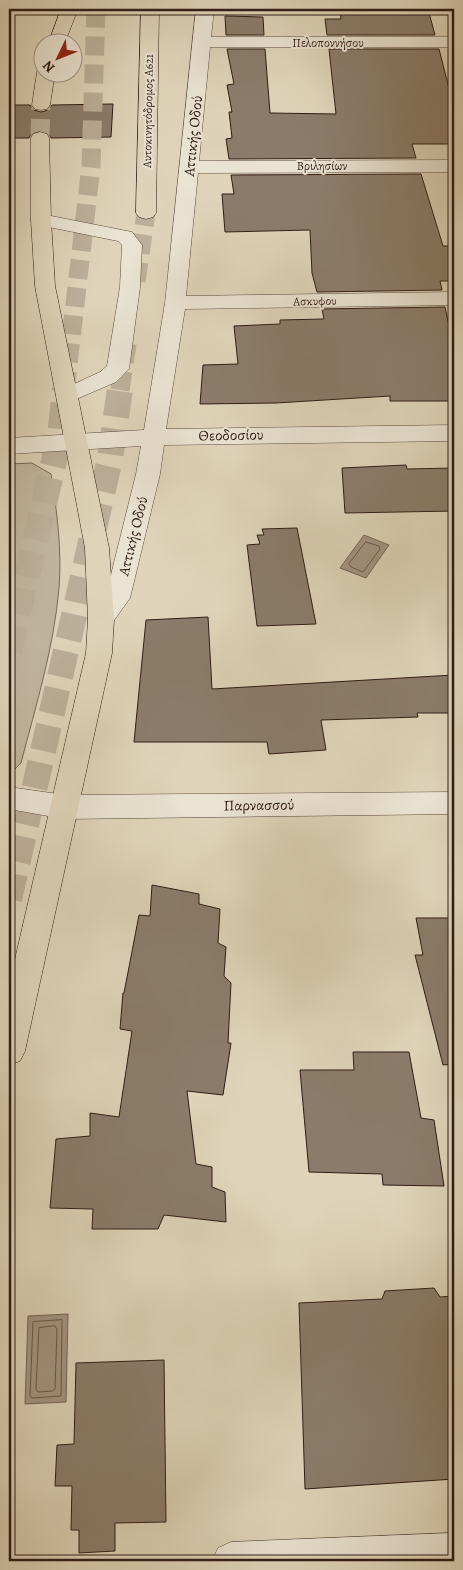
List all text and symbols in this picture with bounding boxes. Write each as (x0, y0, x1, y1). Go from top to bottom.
north arrow (32, 32, 82, 82)
street label: Πελοποννήσου (292, 35, 364, 51)
street label: Αυτοκινητόδρομος Α621 (139, 54, 157, 169)
text: N (38, 56, 59, 77)
street label: Αττικής Οδού (179, 95, 207, 178)
street label: Βριλησίων (297, 158, 347, 174)
street label: Ασκυφου (292, 293, 337, 309)
street label: Θεοδοσίου (198, 424, 264, 446)
street label: Αττικής Οδού (113, 494, 153, 579)
street label: Παρνασσού (224, 794, 295, 816)

